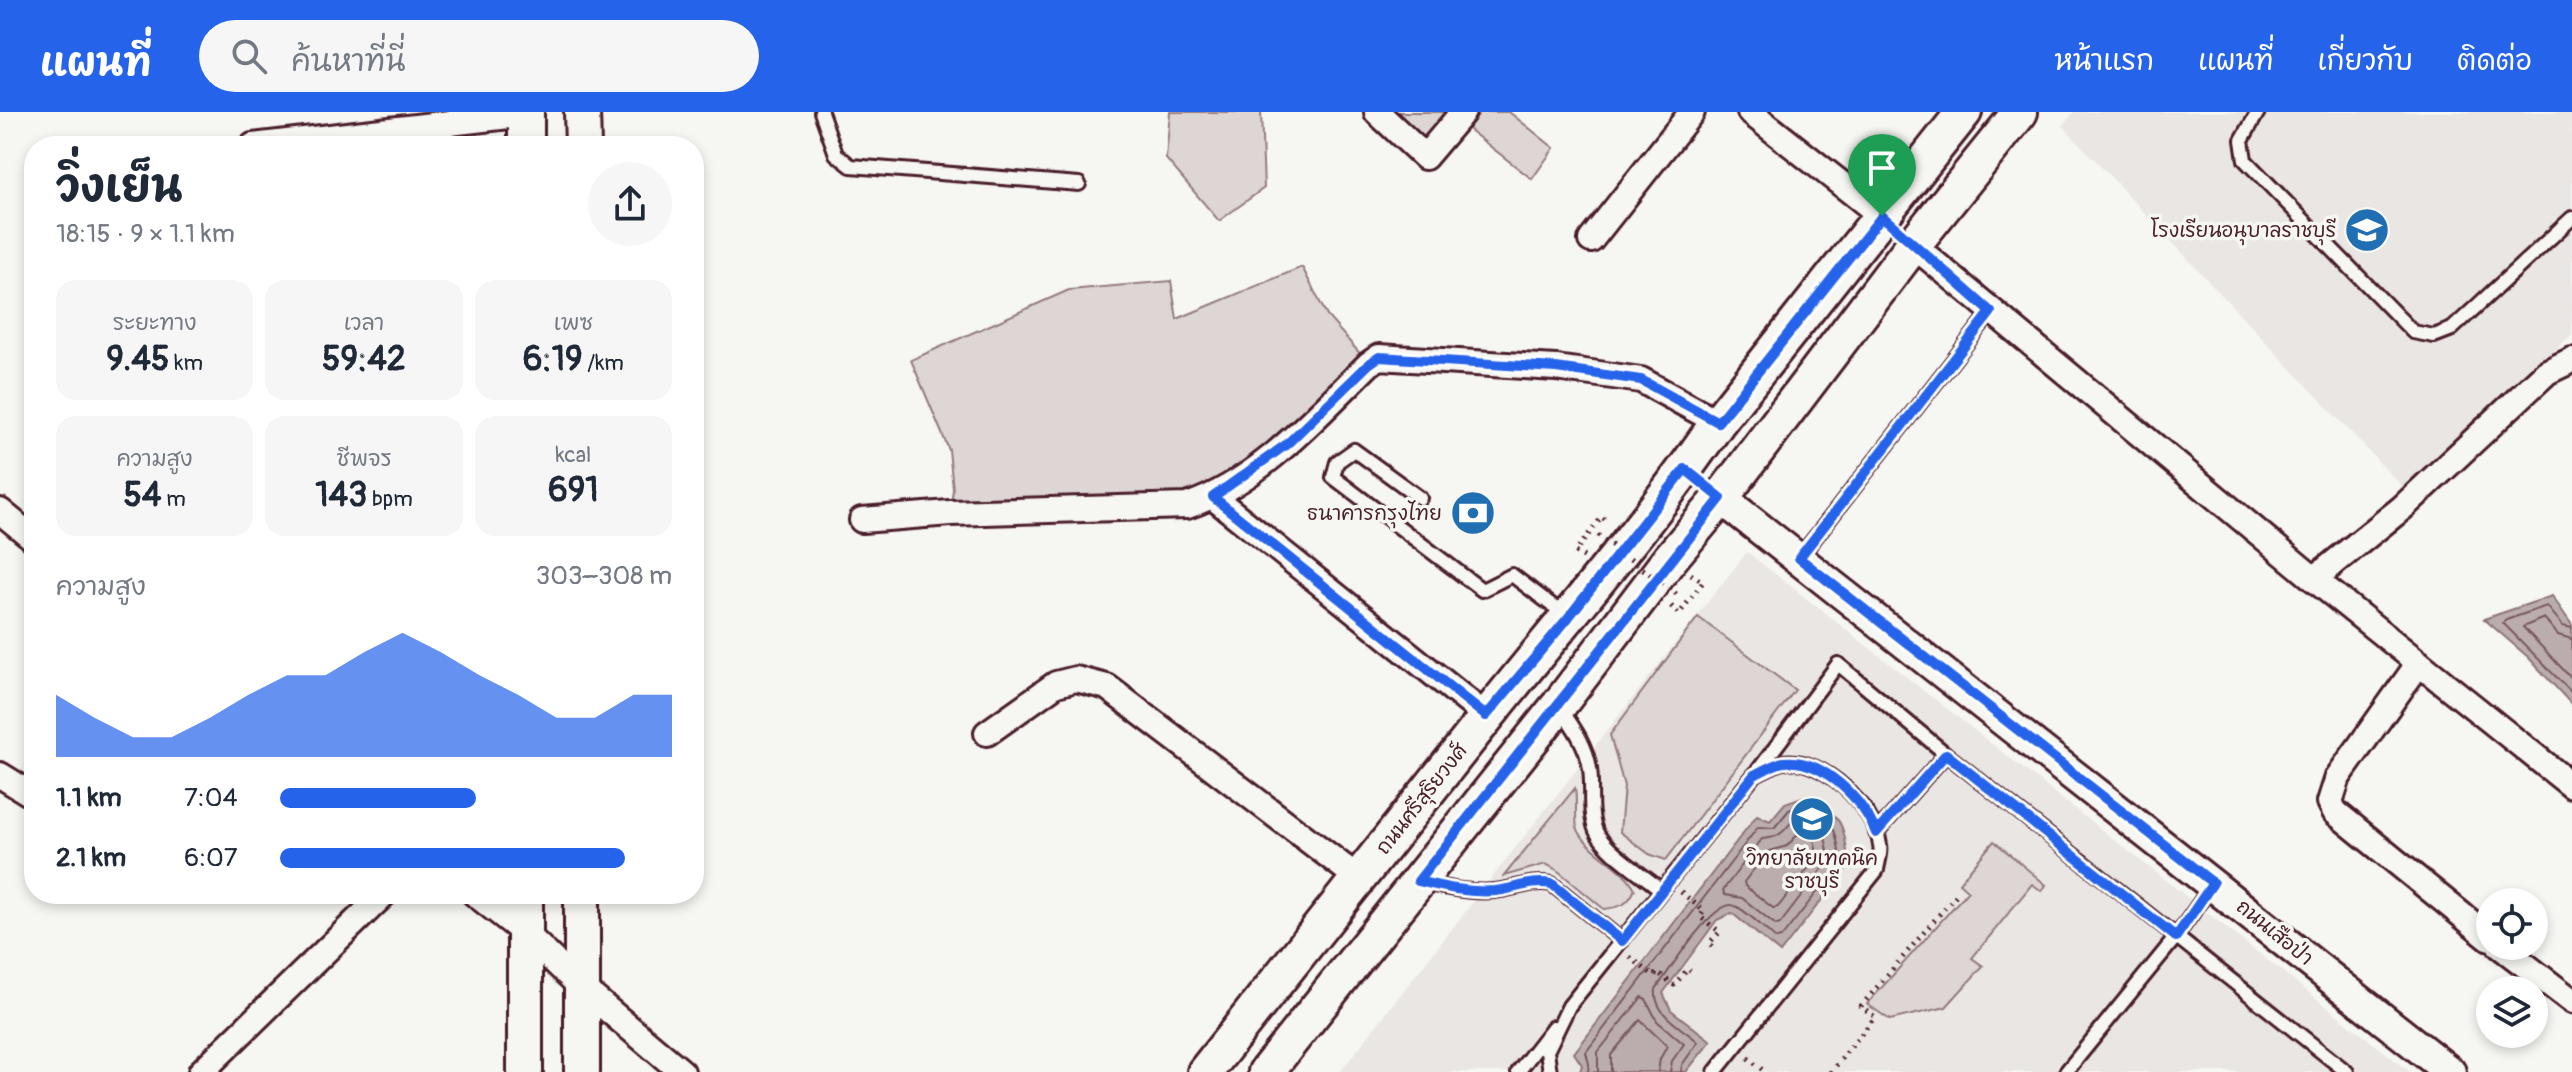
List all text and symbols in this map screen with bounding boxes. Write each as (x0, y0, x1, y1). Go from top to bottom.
search box (199, 20, 759, 92)
icon: search (227, 34, 271, 78)
text: แผนที่ (40, 39, 151, 87)
text: ค้นหาที่นี่ (291, 43, 405, 80)
text: หน้าแรก (2054, 44, 2154, 79)
text: แผนที่ (2198, 44, 2274, 79)
text: เกี่ยวกับ (2318, 44, 2413, 79)
text: ติดต่อ (2457, 44, 2532, 79)
pin (1848, 134, 1916, 216)
icon: arrive (1860, 146, 1904, 190)
text: วิ่งเย็น (56, 160, 183, 215)
button: share (588, 162, 672, 246)
school or university icon: โรงเรียนอนุบาลราชบุรี (2343, 206, 2391, 254)
place label: โรงเรียนอนุบาลราชบุรี (2151, 217, 2336, 246)
text: 18:15 · 9 × 1.1 km (56, 218, 235, 250)
text: ระยะทาง (113, 309, 197, 337)
text: เวลา (344, 309, 384, 337)
text: เพซ (554, 309, 593, 337)
text: 9.45 (106, 338, 169, 381)
text: 59:42 (322, 338, 406, 381)
text: 6:19 (523, 338, 582, 381)
text: km (169, 349, 203, 377)
text: /km (582, 349, 624, 377)
text: kcal (555, 441, 591, 469)
text: ความสูง (117, 445, 193, 473)
text: ชีพจร (336, 445, 392, 473)
text: 691 (548, 469, 599, 512)
text: 54 (123, 474, 162, 517)
text: 143 (315, 474, 367, 517)
text: m (162, 485, 186, 513)
text: bpm (367, 485, 413, 513)
bank icon: ธนาคารกรุงไทย (1449, 489, 1497, 537)
place label: ธนาคารกรุงไทย (1307, 500, 1442, 529)
text: 303–308 m (536, 560, 672, 592)
text: ความสูง (56, 571, 146, 603)
street label: ถนนศรีสุริยวงศ์ (1370, 737, 1476, 861)
text: 1.1 km (56, 782, 122, 814)
text: 7:04 (184, 782, 238, 814)
school or university icon: วิทยาลัยเทคนิค ราชบุรี (1788, 795, 1836, 843)
text: 2.1 km (56, 842, 126, 874)
text: 6:07 (184, 842, 238, 874)
place label: วิทยาลัยเทคนิค ราชบุรี (1746, 846, 1878, 897)
map controls (2476, 888, 2548, 1048)
button: locate (2476, 888, 2548, 960)
street label: ถนนเสือป่า (2231, 893, 2319, 971)
button: layers (2476, 976, 2548, 1048)

